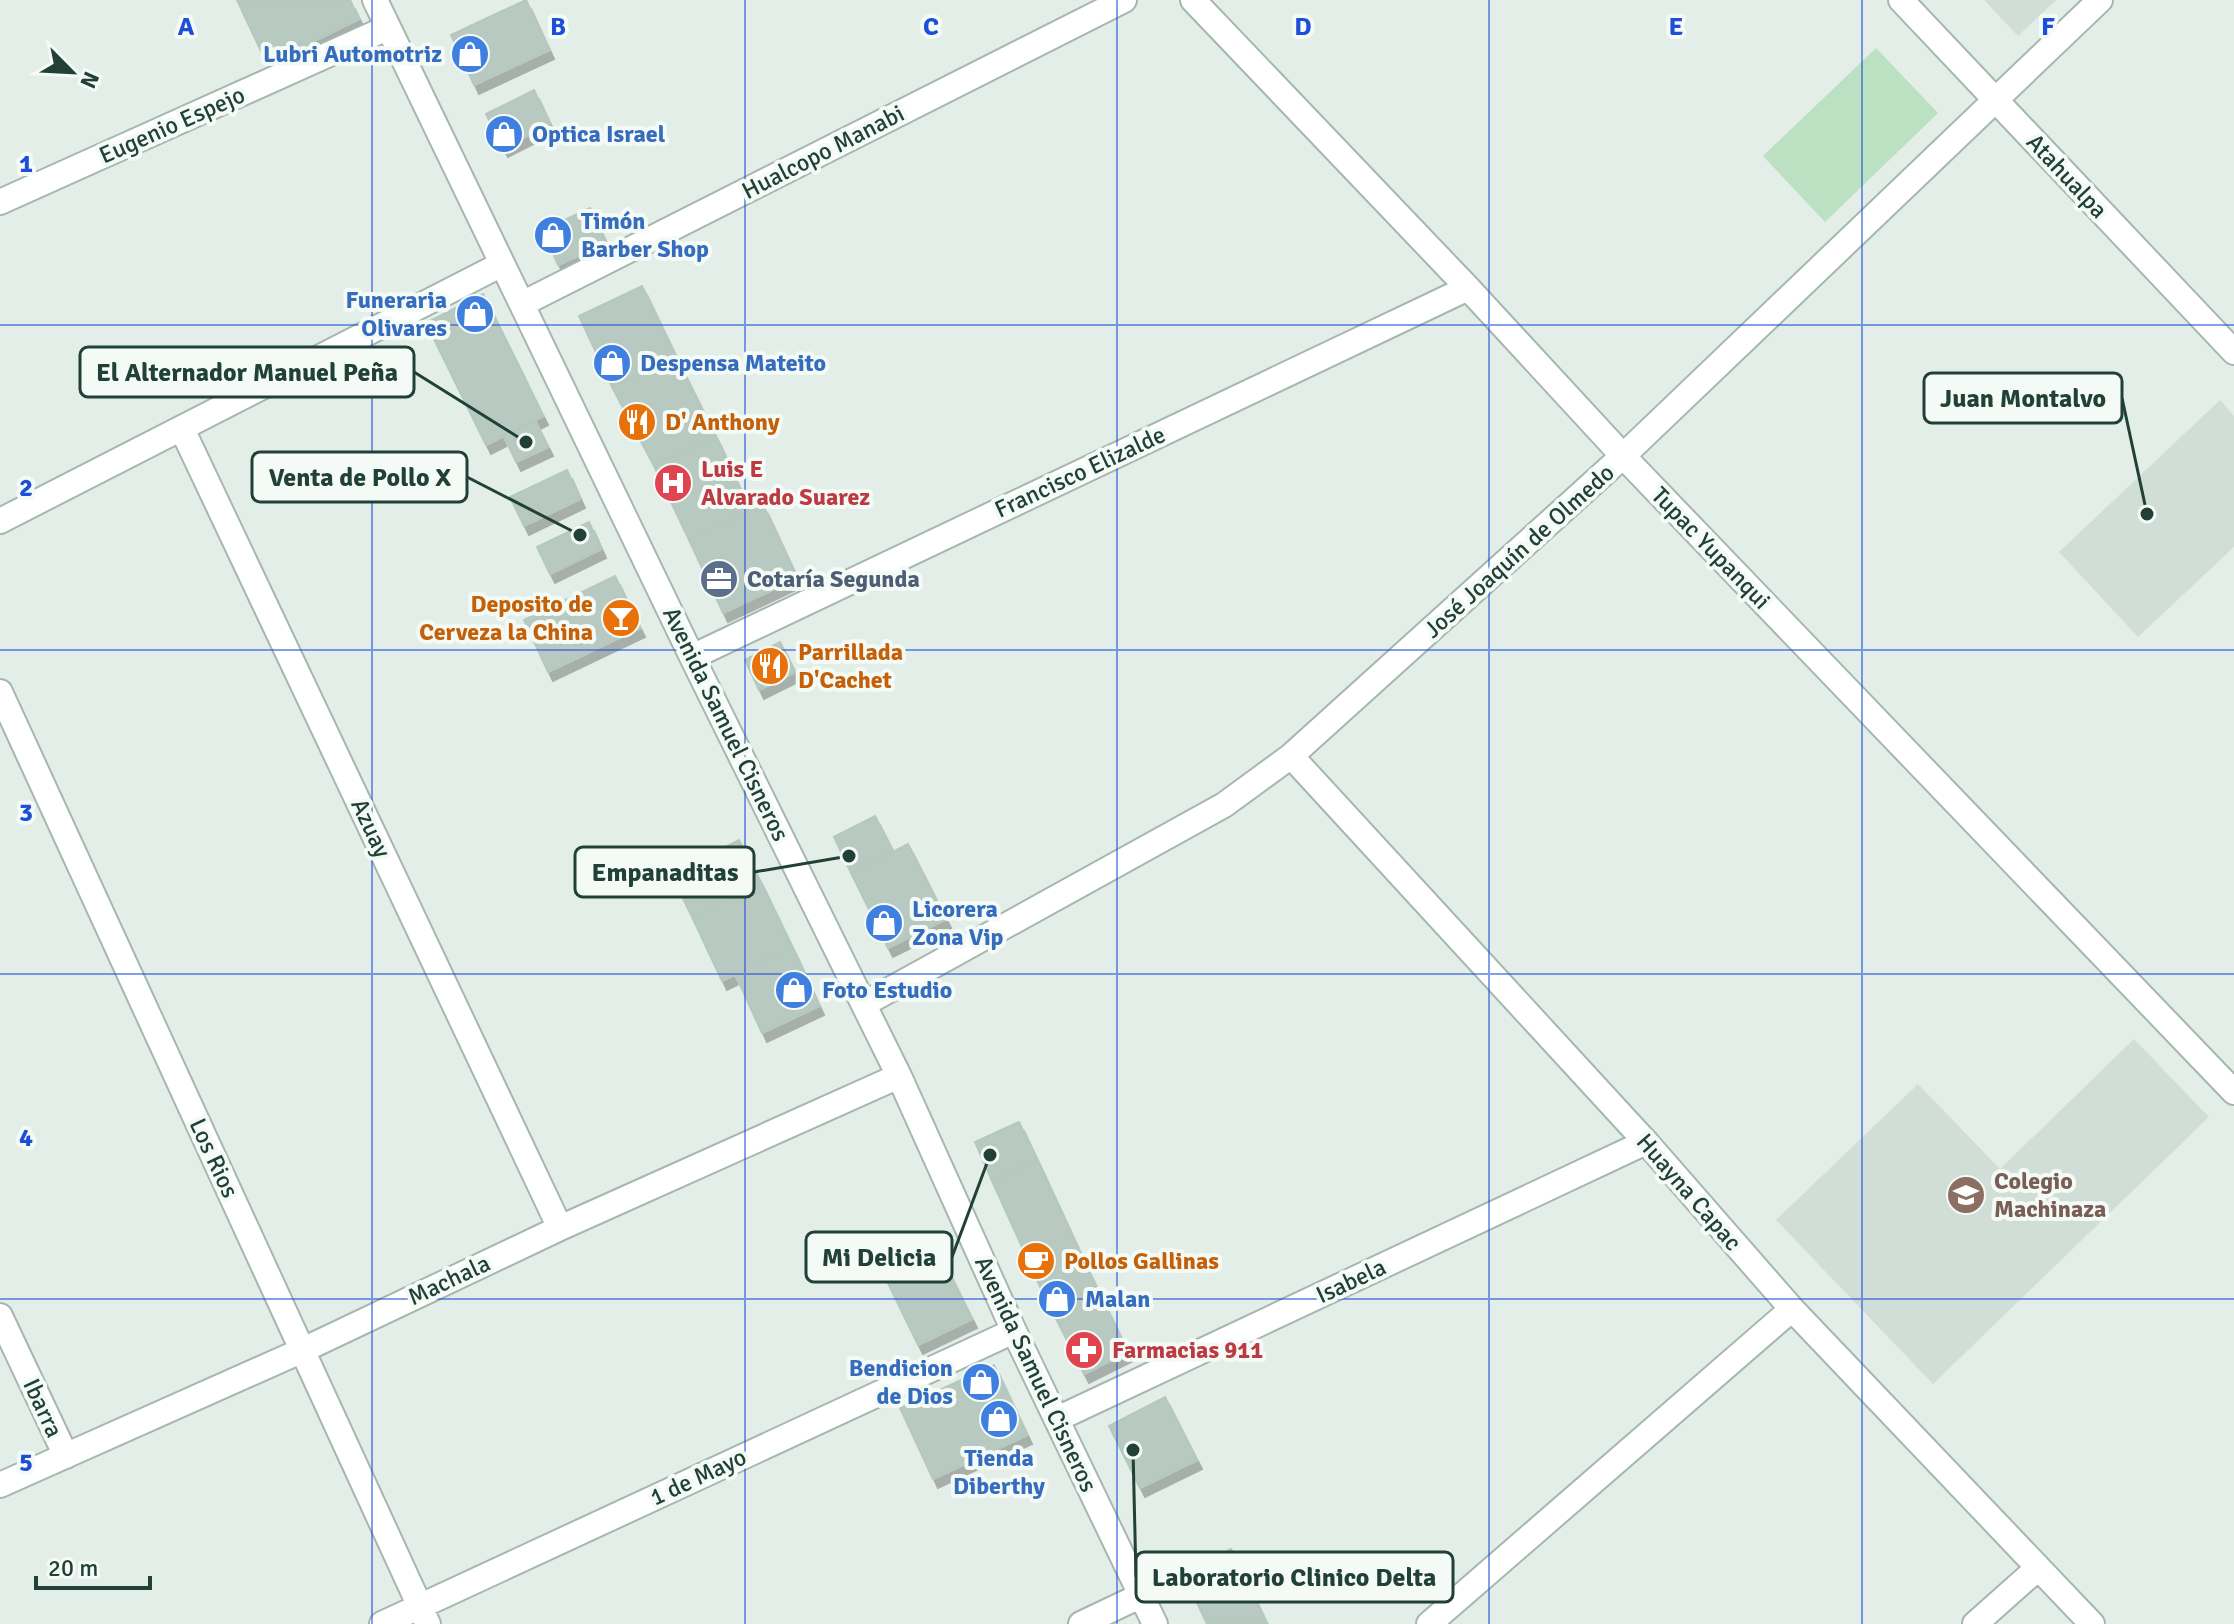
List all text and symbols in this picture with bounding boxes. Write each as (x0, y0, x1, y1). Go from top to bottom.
text: A (178, 11, 195, 43)
text: B (550, 11, 566, 43)
text: C (923, 11, 939, 43)
text: D (1294, 11, 1312, 43)
text: E (1669, 11, 1683, 43)
text: F (2041, 11, 2055, 43)
north arrow (32, 32, 112, 112)
shop icon: Lubri Automotriz (449, 33, 491, 75)
place label: Lubri Automotriz (263, 39, 442, 69)
text: N (74, 67, 105, 92)
street label: Eugenio Espejo (94, 79, 250, 171)
street label: Hualcopo Manabi (737, 98, 909, 206)
shop icon: Optica Israel (483, 113, 525, 155)
place label: Optica Israel (532, 119, 666, 149)
street label: Atahualpa (2020, 127, 2114, 225)
text: 1 (19, 148, 33, 180)
place label: Timón Barber Shop (581, 206, 709, 264)
shop icon: Timón Barber Shop (532, 214, 574, 256)
place label: Funeraria Olivares (346, 285, 447, 343)
shop icon: Funeraria Olivares (454, 293, 496, 335)
shop icon: Despensa Mateito (591, 342, 633, 384)
callout: El Alternador Manuel Peña (80, 347, 414, 397)
place label: Despensa Mateito (640, 348, 826, 378)
text: El Alternador Manuel Peña (96, 357, 398, 389)
callout: Juan Montalvo (1924, 373, 2122, 423)
text: Juan Montalvo (1940, 383, 2106, 415)
restaurant icon: D' Anthony (616, 401, 658, 443)
place label: D' Anthony (665, 407, 780, 437)
street label: Francisco Elizalde (990, 419, 1170, 525)
callout: Venta de Pollo X (252, 452, 467, 502)
place label: Luis E Alvarado Suarez (701, 454, 870, 512)
street label: José Joaquín de Olmedo (1417, 457, 1621, 645)
text: Venta de Pollo X (269, 462, 451, 494)
hospital icon: Luis E Alvarado Suarez (652, 462, 694, 504)
text: 2 (19, 472, 33, 504)
street label: Tupac Yupanqui (1645, 480, 1777, 616)
office icon: Cotaría Segunda (698, 558, 740, 600)
place label: Cotaría Segunda (747, 564, 920, 594)
place label: Deposito de Cerveza la China (419, 589, 593, 647)
bar icon: Deposito de Cerveza la China (600, 597, 642, 639)
street label: Avenida Samuel Cisneros (656, 602, 796, 846)
place label: Parrillada D'Cachet (798, 637, 903, 695)
restaurant icon: Parrillada D'Cachet (749, 645, 791, 687)
street label: Azuay (344, 794, 398, 862)
text: 3 (19, 797, 33, 829)
callout: Empanaditas (575, 847, 754, 897)
text: Empanaditas (592, 857, 738, 889)
place label: Licorera Zona Vip (912, 894, 1004, 952)
shop icon: Licorera Zona Vip (863, 902, 905, 944)
shop icon: Foto Estudio (773, 969, 815, 1011)
place label: Foto Estudio (822, 975, 952, 1005)
street label: Los Rios (183, 1114, 245, 1202)
text: 4 (19, 1122, 33, 1154)
street label: Huayna Capac (1630, 1127, 1748, 1257)
place label: Colegio Machinaza (1994, 1166, 2106, 1224)
school or university icon: Colegio Machinaza (1945, 1174, 1987, 1216)
callout: Mi Delicia (806, 1232, 952, 1282)
cafe icon: Pollos Gallinas (1015, 1240, 1057, 1282)
text: Mi Delicia (822, 1242, 936, 1274)
place label: Pollos Gallinas (1064, 1246, 1219, 1276)
street label: Machala (403, 1248, 495, 1312)
street label: Avenida Samuel Cisneros (968, 1251, 1104, 1497)
street label: Isabela (1311, 1252, 1391, 1310)
shop icon: Malan (1036, 1278, 1078, 1320)
place label: Malan (1085, 1284, 1150, 1314)
pharmacy icon: Farmacias 911 (1063, 1329, 1105, 1371)
place label: Farmacias 911 (1112, 1335, 1263, 1365)
place label: Bendicion de Dios (849, 1353, 953, 1411)
shop icon: Bendicion de Dios (960, 1361, 1002, 1403)
street label: Ibarra (16, 1374, 70, 1442)
shop icon: Tienda Diberthy (978, 1398, 1020, 1440)
street label: 1 de Mayo (645, 1442, 751, 1512)
place label: Tienda Diberthy (953, 1443, 1045, 1501)
text: 5 (19, 1447, 33, 1479)
scale bar (36, 1540, 150, 1590)
callout: Laboratorio Clinico Delta (1136, 1552, 1453, 1602)
text: 20 m (48, 1553, 98, 1583)
text: Laboratorio Clinico Delta (1152, 1562, 1436, 1594)

